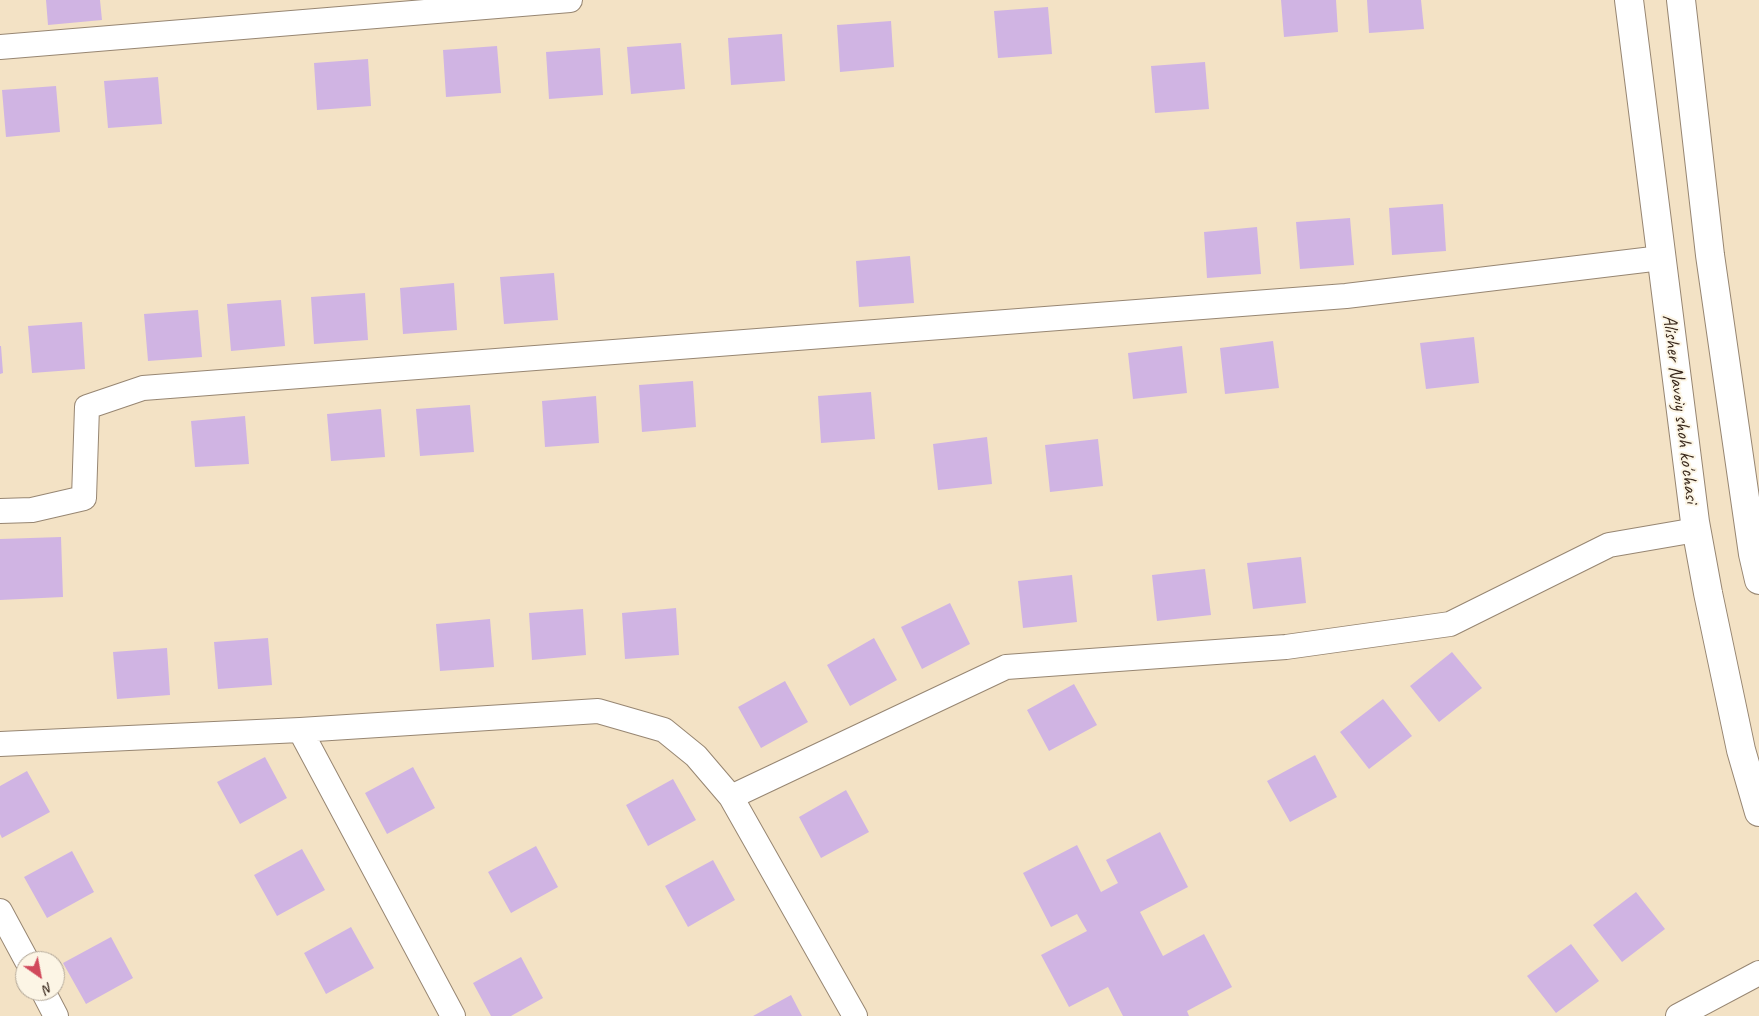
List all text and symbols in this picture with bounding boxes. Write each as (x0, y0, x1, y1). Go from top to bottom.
street label: Alisher Navoiy shoh ko'chasi (1656, 313, 1704, 505)
north arrow (15, 951, 65, 1001)
text: N (40, 979, 56, 998)

